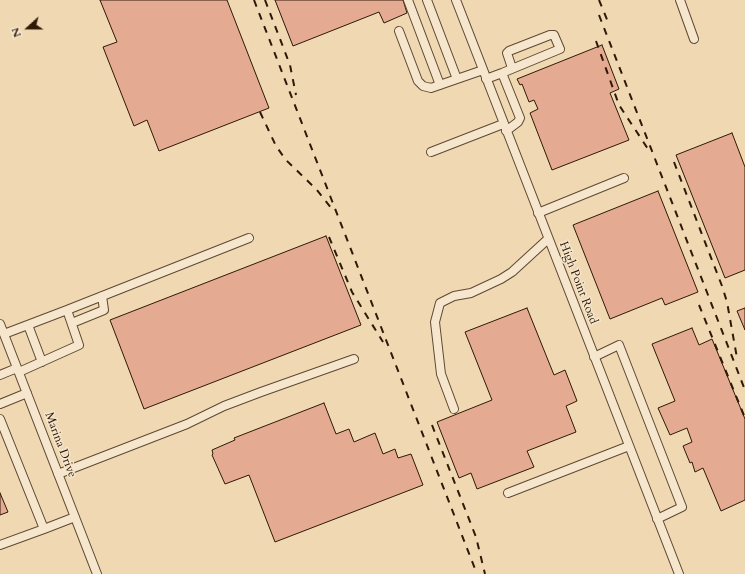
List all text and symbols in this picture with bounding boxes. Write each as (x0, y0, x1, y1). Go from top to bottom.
north arrow (8, 8, 48, 48)
text: N (8, 25, 25, 40)
street label: High Point Road (556, 240, 600, 326)
street label: Marina Drive (41, 410, 79, 480)

